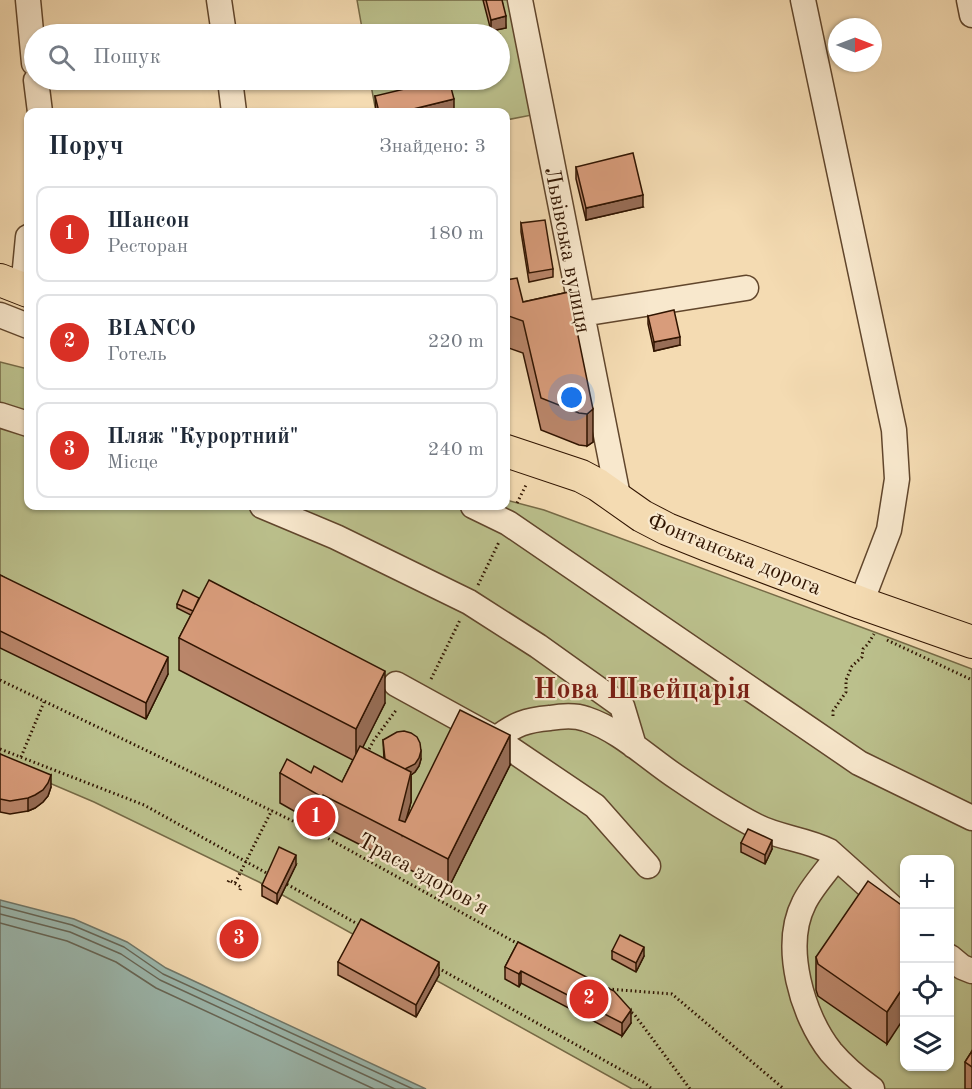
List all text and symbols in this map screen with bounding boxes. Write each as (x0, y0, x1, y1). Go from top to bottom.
north arrow (828, 18, 882, 72)
search box (24, 24, 510, 90)
icon: search (45, 41, 78, 74)
text: Пошук (93, 46, 161, 68)
text: Поруч (48, 134, 124, 160)
text: Знайдено: 3 (379, 137, 486, 157)
street label: Львівська вулиця (540, 166, 594, 335)
text: Шансон (107, 210, 189, 232)
text: 1 (64, 224, 75, 244)
text: 180 m (428, 224, 484, 244)
text: Ресторан (107, 237, 188, 257)
text: BIANCO (107, 318, 196, 340)
text: 2 (64, 332, 75, 352)
text: 220 m (428, 332, 484, 352)
text: Готель (107, 345, 167, 365)
your location (557, 383, 586, 412)
text: Пляж "Курортний" (107, 426, 298, 448)
text: 3 (64, 440, 75, 460)
text: 240 m (428, 440, 484, 460)
text: Місце (107, 453, 158, 473)
street label: Фонтанська дорога (644, 510, 824, 600)
district label: Нова Швейцарія (533, 676, 751, 705)
pin: 1 (296, 794, 336, 840)
street label: Траса здоров’я (354, 830, 492, 920)
map controls (900, 855, 954, 1071)
button: + (900, 855, 954, 909)
button: − (900, 909, 954, 963)
pin: 3 (220, 916, 258, 962)
button: locate (900, 963, 954, 1017)
pin: 2 (570, 976, 608, 1022)
button: layers (900, 1017, 954, 1071)

